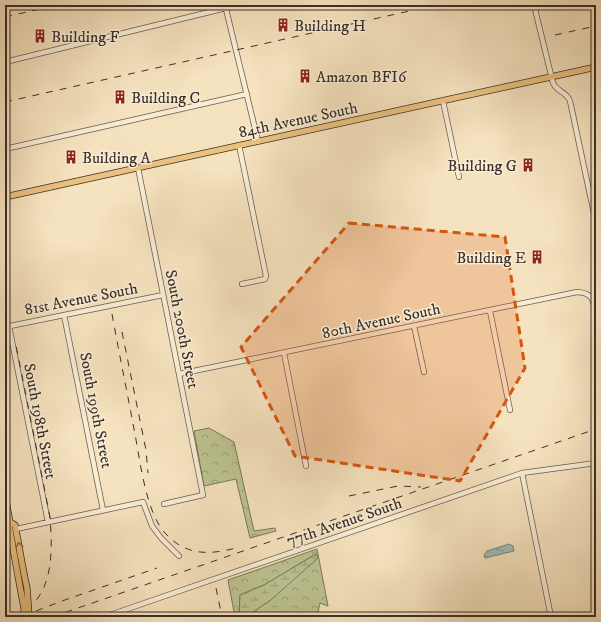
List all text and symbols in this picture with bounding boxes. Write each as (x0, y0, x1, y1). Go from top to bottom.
place label: Building H (294, 16, 366, 36)
building icon: Building H (275, 17, 291, 33)
place label: Building F (51, 27, 119, 47)
building icon: Building F (32, 28, 48, 44)
place label: Amazon BFI6 (316, 67, 407, 87)
building icon: Amazon BFI6 (297, 68, 313, 84)
place label: Building C (131, 88, 200, 108)
building icon: Building C (112, 89, 128, 105)
street label: 84th Avenue South (237, 97, 360, 142)
place label: Building A (82, 148, 151, 168)
building icon: Building A (63, 149, 79, 165)
place label: Building G (447, 156, 517, 176)
building icon: Building G (520, 157, 536, 173)
place label: Building E (456, 248, 526, 268)
building icon: Building E (529, 249, 545, 265)
street label: South 200th Street (161, 268, 203, 390)
street label: 81st Avenue South (23, 278, 140, 320)
street label: 80th Avenue South (320, 299, 443, 343)
street label: South 199th Street (75, 351, 117, 470)
street label: South 198th Street (19, 362, 61, 481)
street label: 77th Avenue South (284, 493, 405, 551)
one-way arrow (15, 542, 23, 548)

